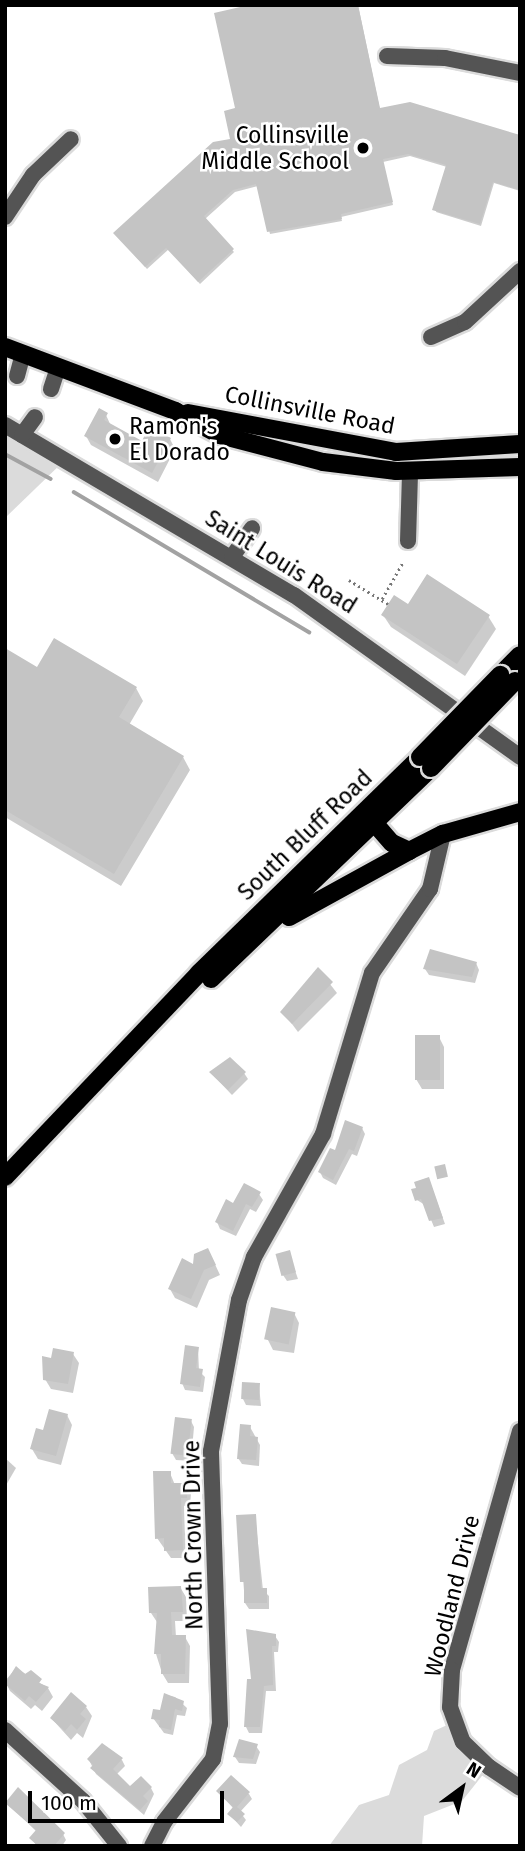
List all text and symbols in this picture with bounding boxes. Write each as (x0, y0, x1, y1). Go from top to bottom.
place label: Collinsville Middle School (201, 121, 349, 175)
marker: Collinsville Middle School (355, 140, 371, 156)
street label: Collinsville Road (223, 380, 397, 440)
place label: Ramon's El Dorado (129, 412, 230, 466)
marker: Ramon's El Dorado (107, 431, 123, 447)
street label: Saint Louis Road (200, 504, 362, 620)
street label: South Bluff Road (232, 764, 378, 906)
street label: North Crown Drive (178, 1440, 208, 1630)
street label: Woodland Drive (419, 1512, 485, 1680)
north arrow (427, 1753, 497, 1823)
text: N (462, 1757, 485, 1783)
scale bar (32, 1778, 228, 1822)
text: 100 m (41, 1790, 97, 1816)

